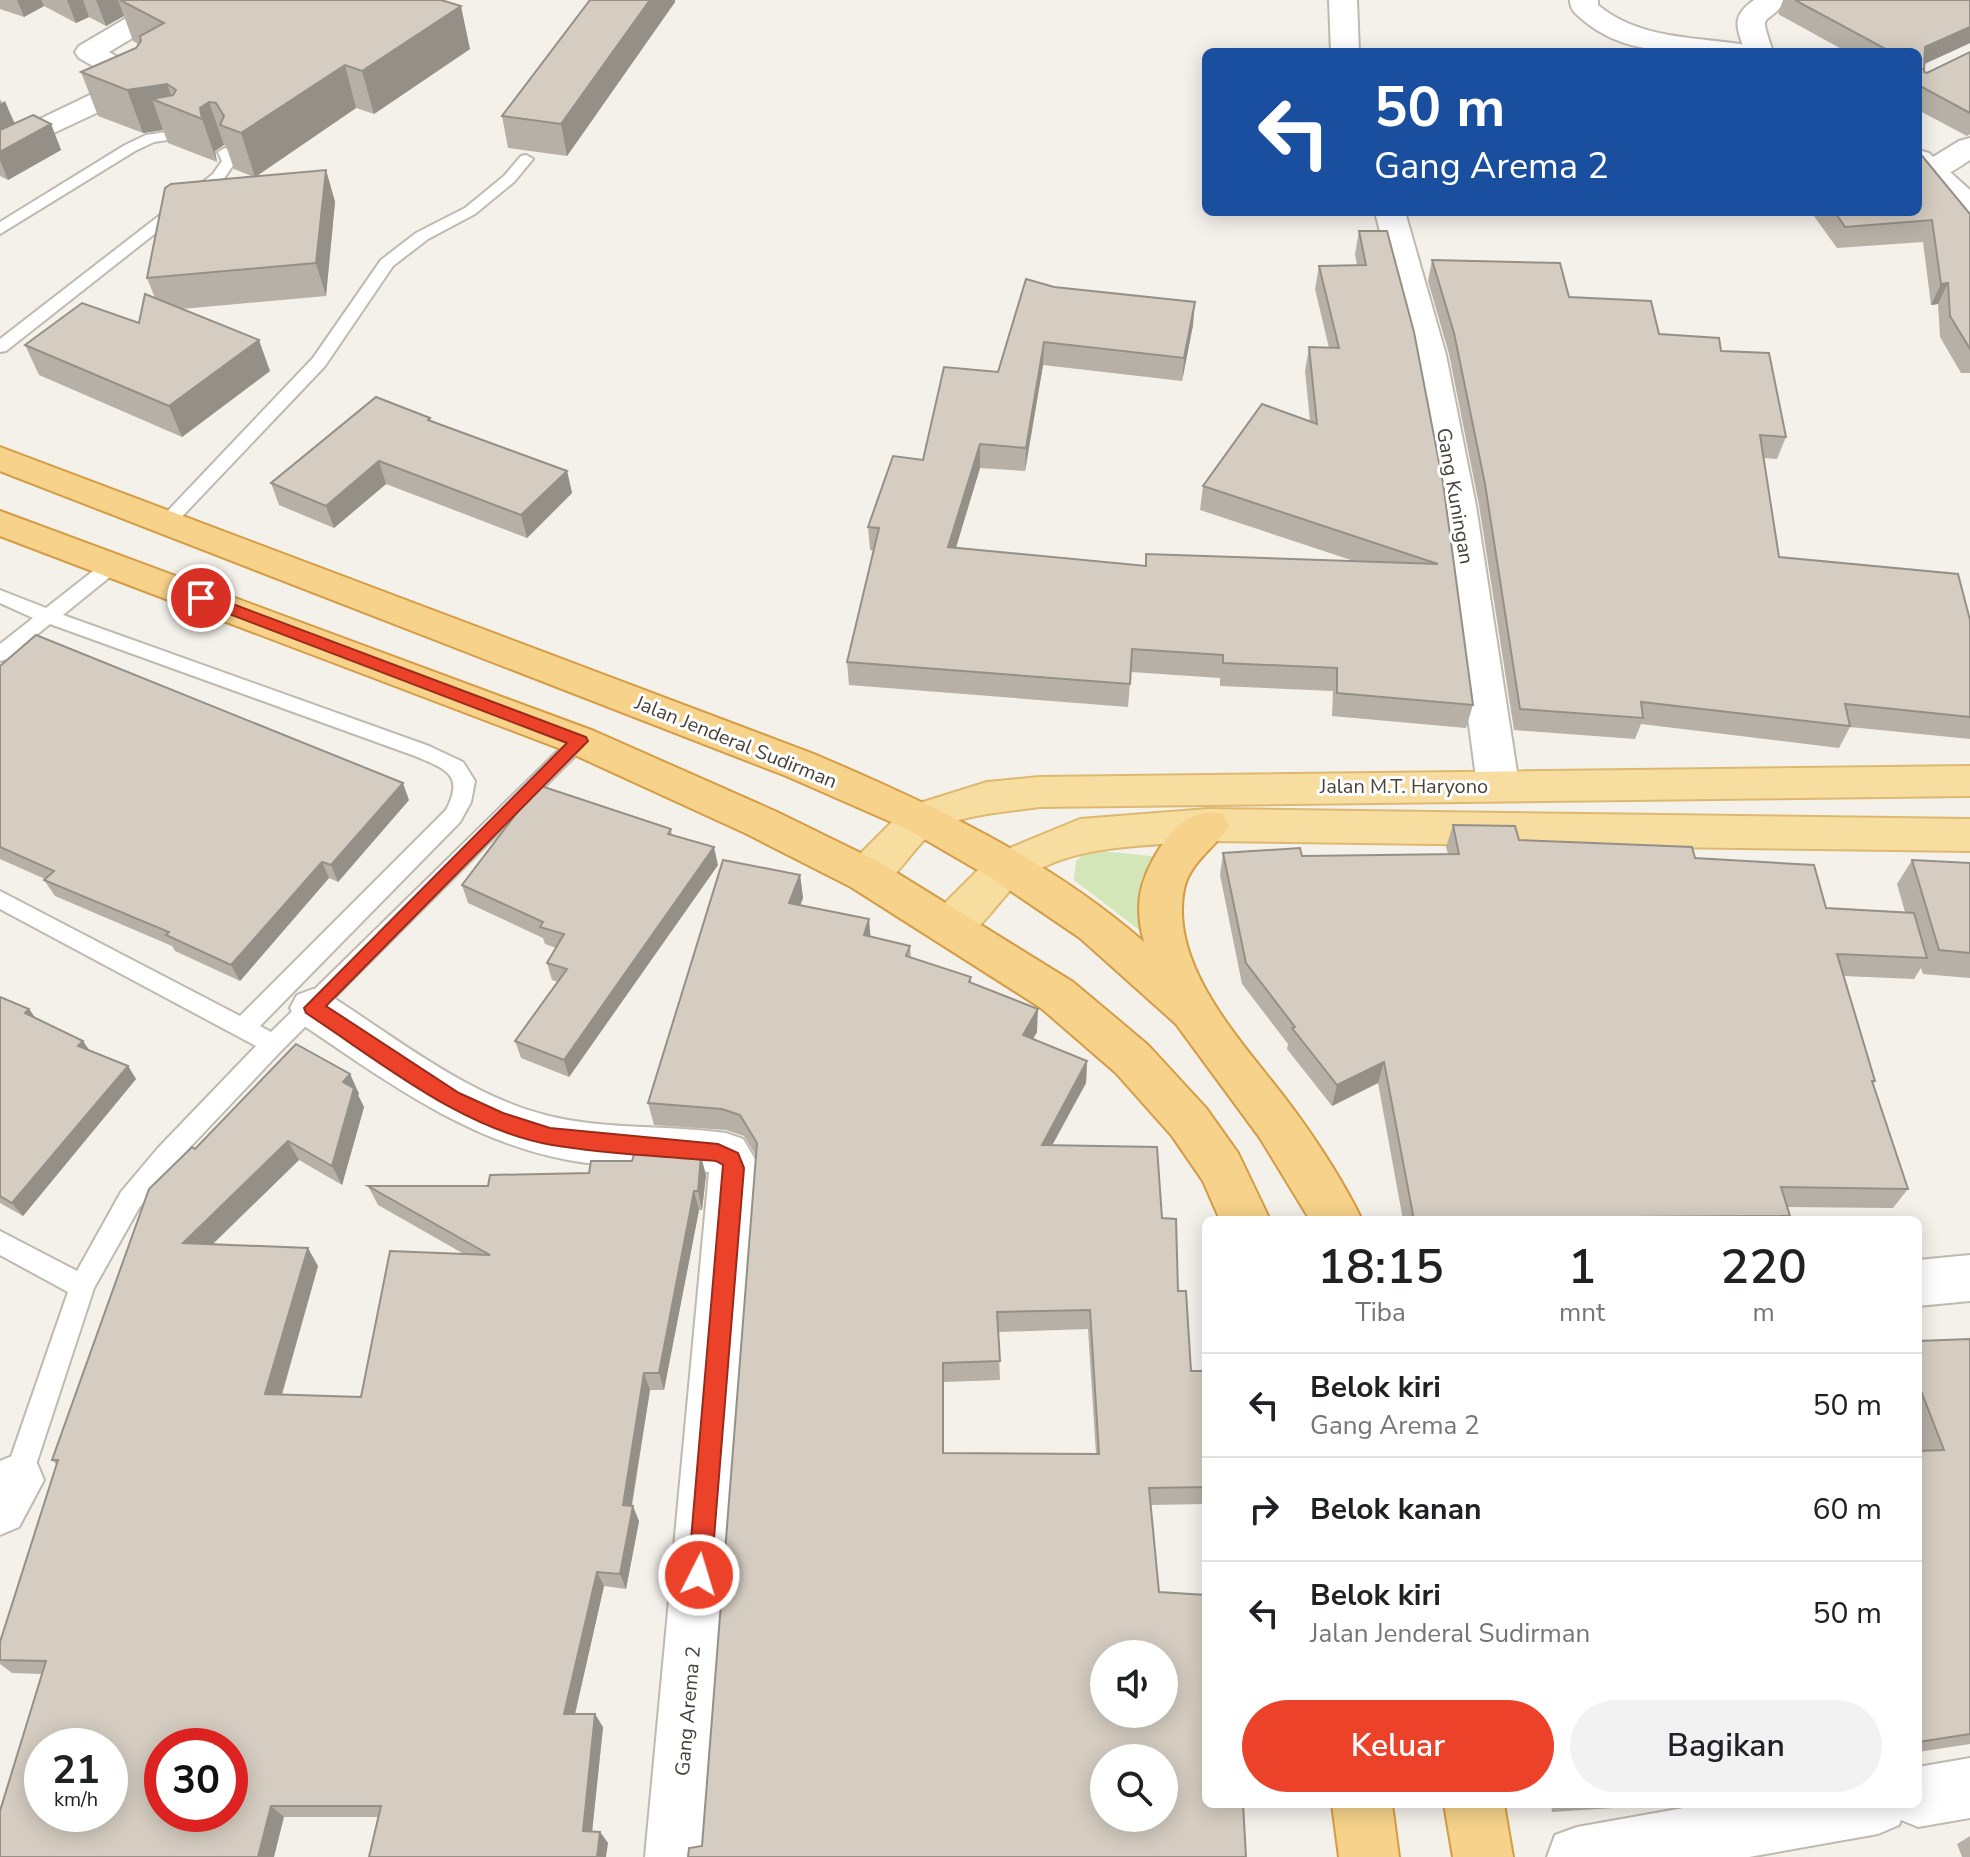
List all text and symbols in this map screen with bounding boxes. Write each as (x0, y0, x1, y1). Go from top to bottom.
text: 50 m (1374, 69, 1505, 146)
icon: left (1242, 80, 1346, 184)
text: Gang Arema 2 (1374, 142, 1609, 191)
street label: Gang Kuningan (1430, 426, 1480, 566)
pin (167, 564, 235, 632)
icon: arrive (179, 576, 223, 620)
street label: Jalan Jenderal Sudirman (630, 689, 841, 795)
street label: Jalan M.T. Haryono (1319, 773, 1488, 800)
text: 18:15 (1317, 1234, 1444, 1300)
text: 1 (1568, 1234, 1596, 1300)
text: 220 (1720, 1234, 1807, 1300)
text: Tiba (1355, 1295, 1406, 1330)
text: mnt (1559, 1295, 1605, 1330)
text: m (1752, 1295, 1775, 1330)
text: Belok kiri (1310, 1367, 1441, 1408)
icon: left (1242, 1383, 1286, 1427)
text: 50 m (1813, 1385, 1882, 1426)
text: Gang Arema 2 (1310, 1408, 1480, 1443)
icon: right (1242, 1487, 1286, 1531)
text: Belok kanan (1310, 1489, 1482, 1530)
text: 60 m (1813, 1489, 1882, 1530)
position arrow (657, 1533, 741, 1617)
text: Belok kiri (1310, 1575, 1441, 1616)
icon: left (1242, 1591, 1286, 1635)
text: 50 m (1813, 1593, 1882, 1634)
text: Jalan Jenderal Sudirman (1310, 1616, 1590, 1651)
map controls (1090, 1640, 1178, 1832)
button: sound (1090, 1640, 1178, 1728)
street label: Gang Arema 2 (669, 1645, 707, 1777)
button: Keluar (1242, 1700, 1554, 1792)
button: Bagikan (1570, 1700, 1882, 1792)
speed limit sign: 30 (144, 1728, 248, 1832)
text: 21 (52, 1743, 100, 1797)
button: search (1090, 1744, 1178, 1832)
text: km/h (54, 1786, 98, 1813)

